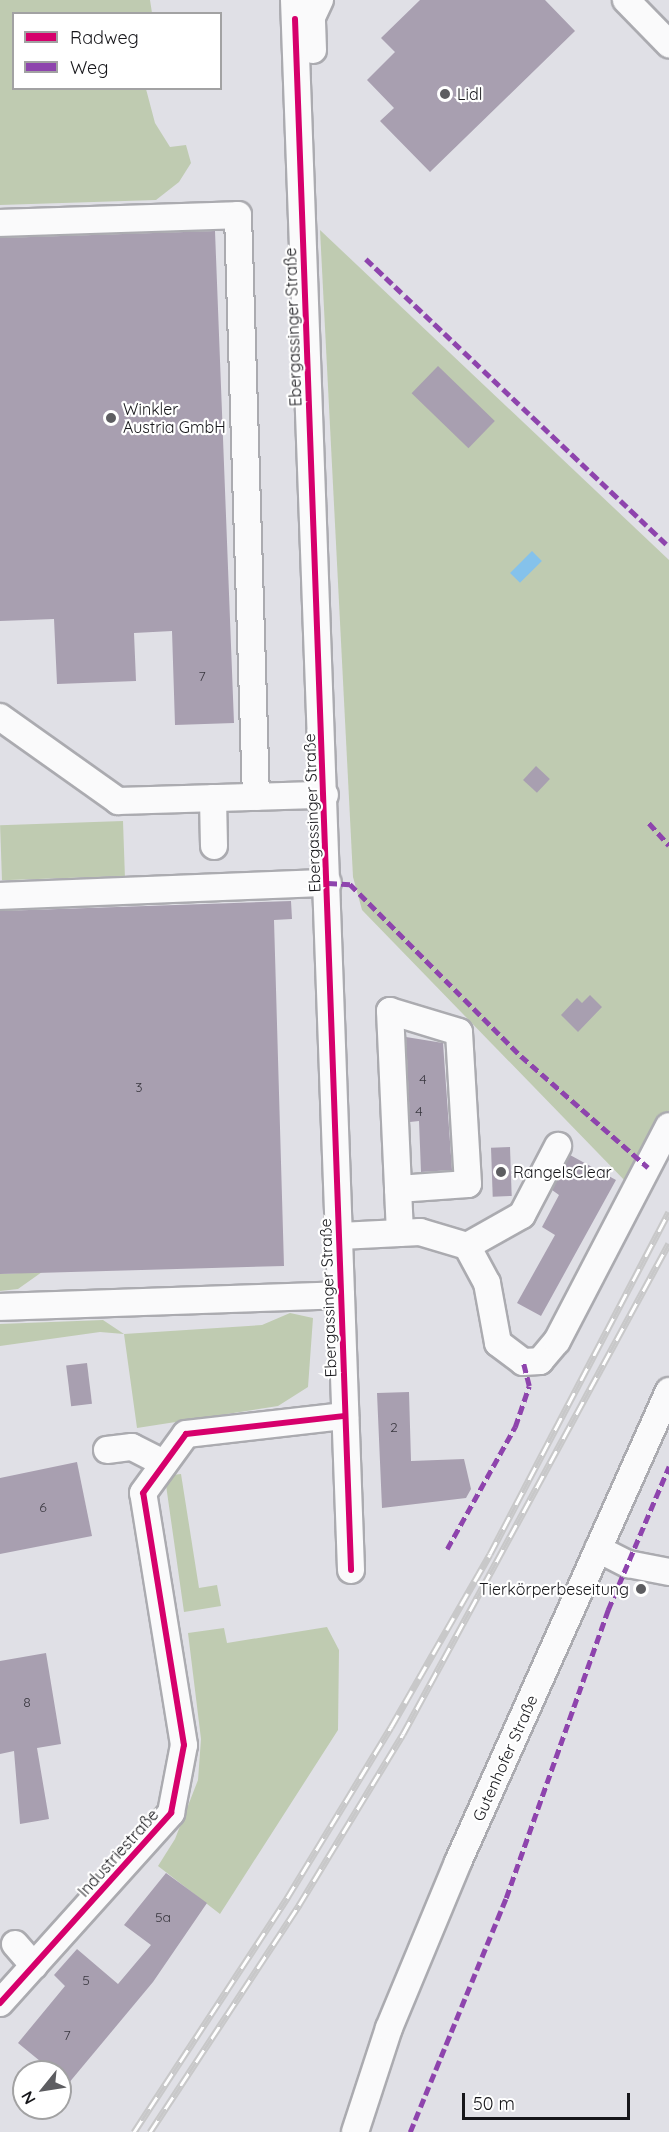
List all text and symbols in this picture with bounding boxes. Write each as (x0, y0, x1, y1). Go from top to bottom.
legend (12, 12, 222, 90)
text: Radweg (70, 26, 139, 49)
text: Weg (70, 56, 108, 79)
place label: Lidl (457, 84, 482, 104)
marker: Lidl (438, 87, 452, 101)
street label: Ebergassinger Straße (281, 247, 305, 407)
place label: Winkler Austria GmbH (123, 399, 226, 437)
marker: Winkler Austria GmbH (104, 411, 118, 425)
house number: 7 (198, 668, 206, 684)
street label: Ebergassinger Straße (300, 733, 324, 893)
house number: 4 (419, 1071, 427, 1087)
house number: 3 (135, 1079, 143, 1095)
house number: 4 (415, 1103, 423, 1119)
place label: RangeIsClear (513, 1162, 612, 1182)
marker: RangeIsClear (494, 1165, 508, 1179)
street label: Ebergassinger Straße (316, 1218, 340, 1378)
house number: 2 (390, 1419, 398, 1435)
house number: 6 (39, 1499, 47, 1515)
place label: Tierkörperbeseitung (479, 1579, 629, 1599)
marker: Tierkörperbeseitung (634, 1582, 648, 1596)
street label: Gutenhofer Straße (469, 1692, 541, 1824)
house number: 8 (23, 1694, 31, 1710)
street label: Industriestraße (74, 1805, 162, 1901)
house number: 5a (155, 1909, 171, 1925)
house number: 5 (82, 1972, 90, 1988)
house number: 7 (63, 2027, 71, 2043)
north arrow (12, 2060, 72, 2120)
scale bar (465, 2081, 633, 2119)
text: N (17, 2088, 40, 2108)
text: 50 m (473, 2092, 515, 2115)

